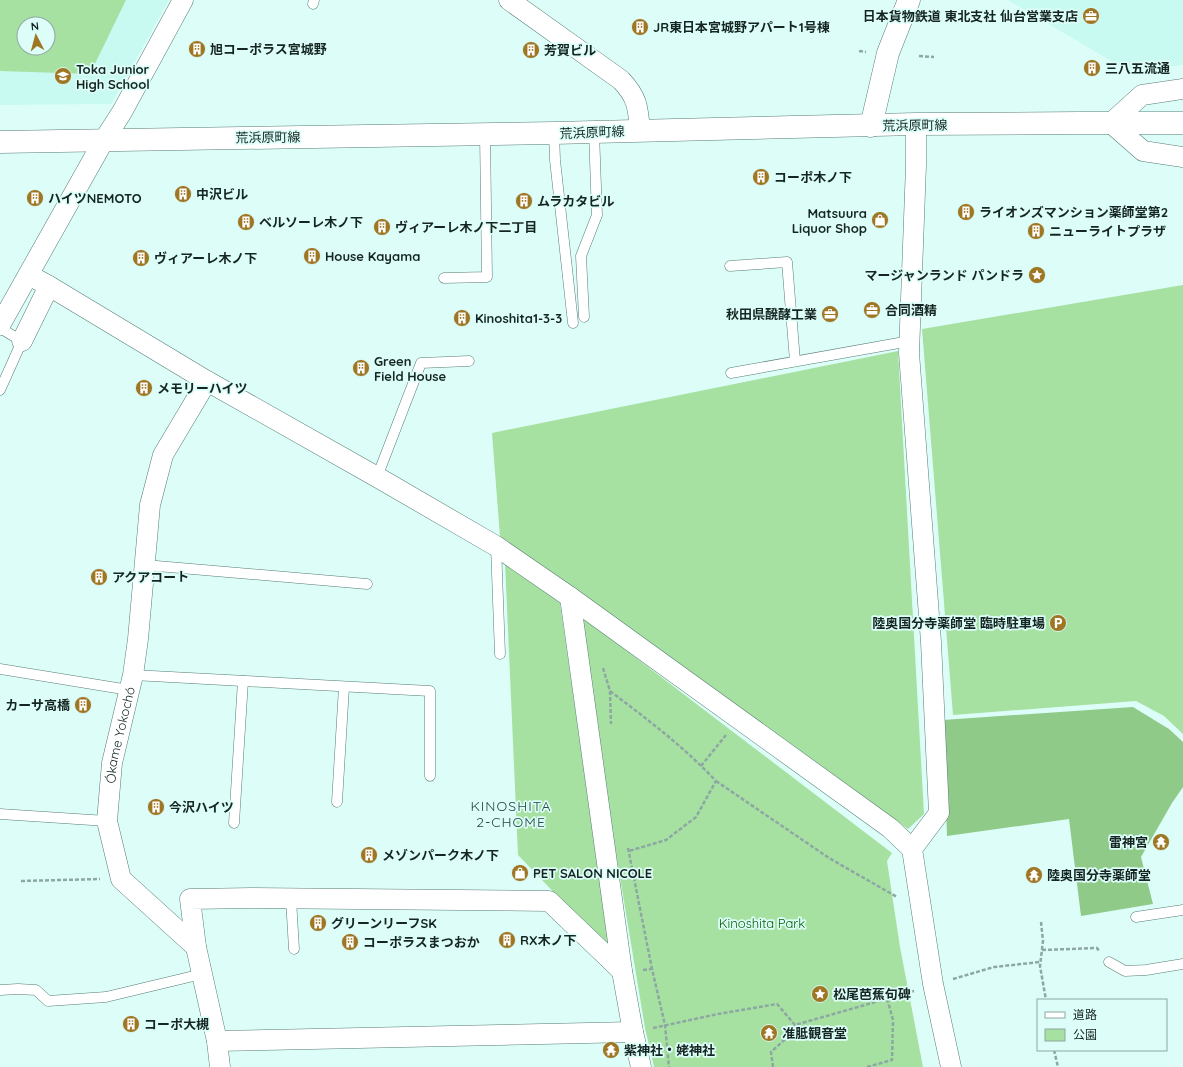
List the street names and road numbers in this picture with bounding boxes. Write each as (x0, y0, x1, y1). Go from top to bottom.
street label: 荒浜原町線 (882, 116, 948, 134)
street label: 荒浜原町線 (559, 123, 625, 141)
street label: 荒浜原町線 (235, 128, 301, 146)
street label: Ókame Yokochó (102, 685, 138, 784)

